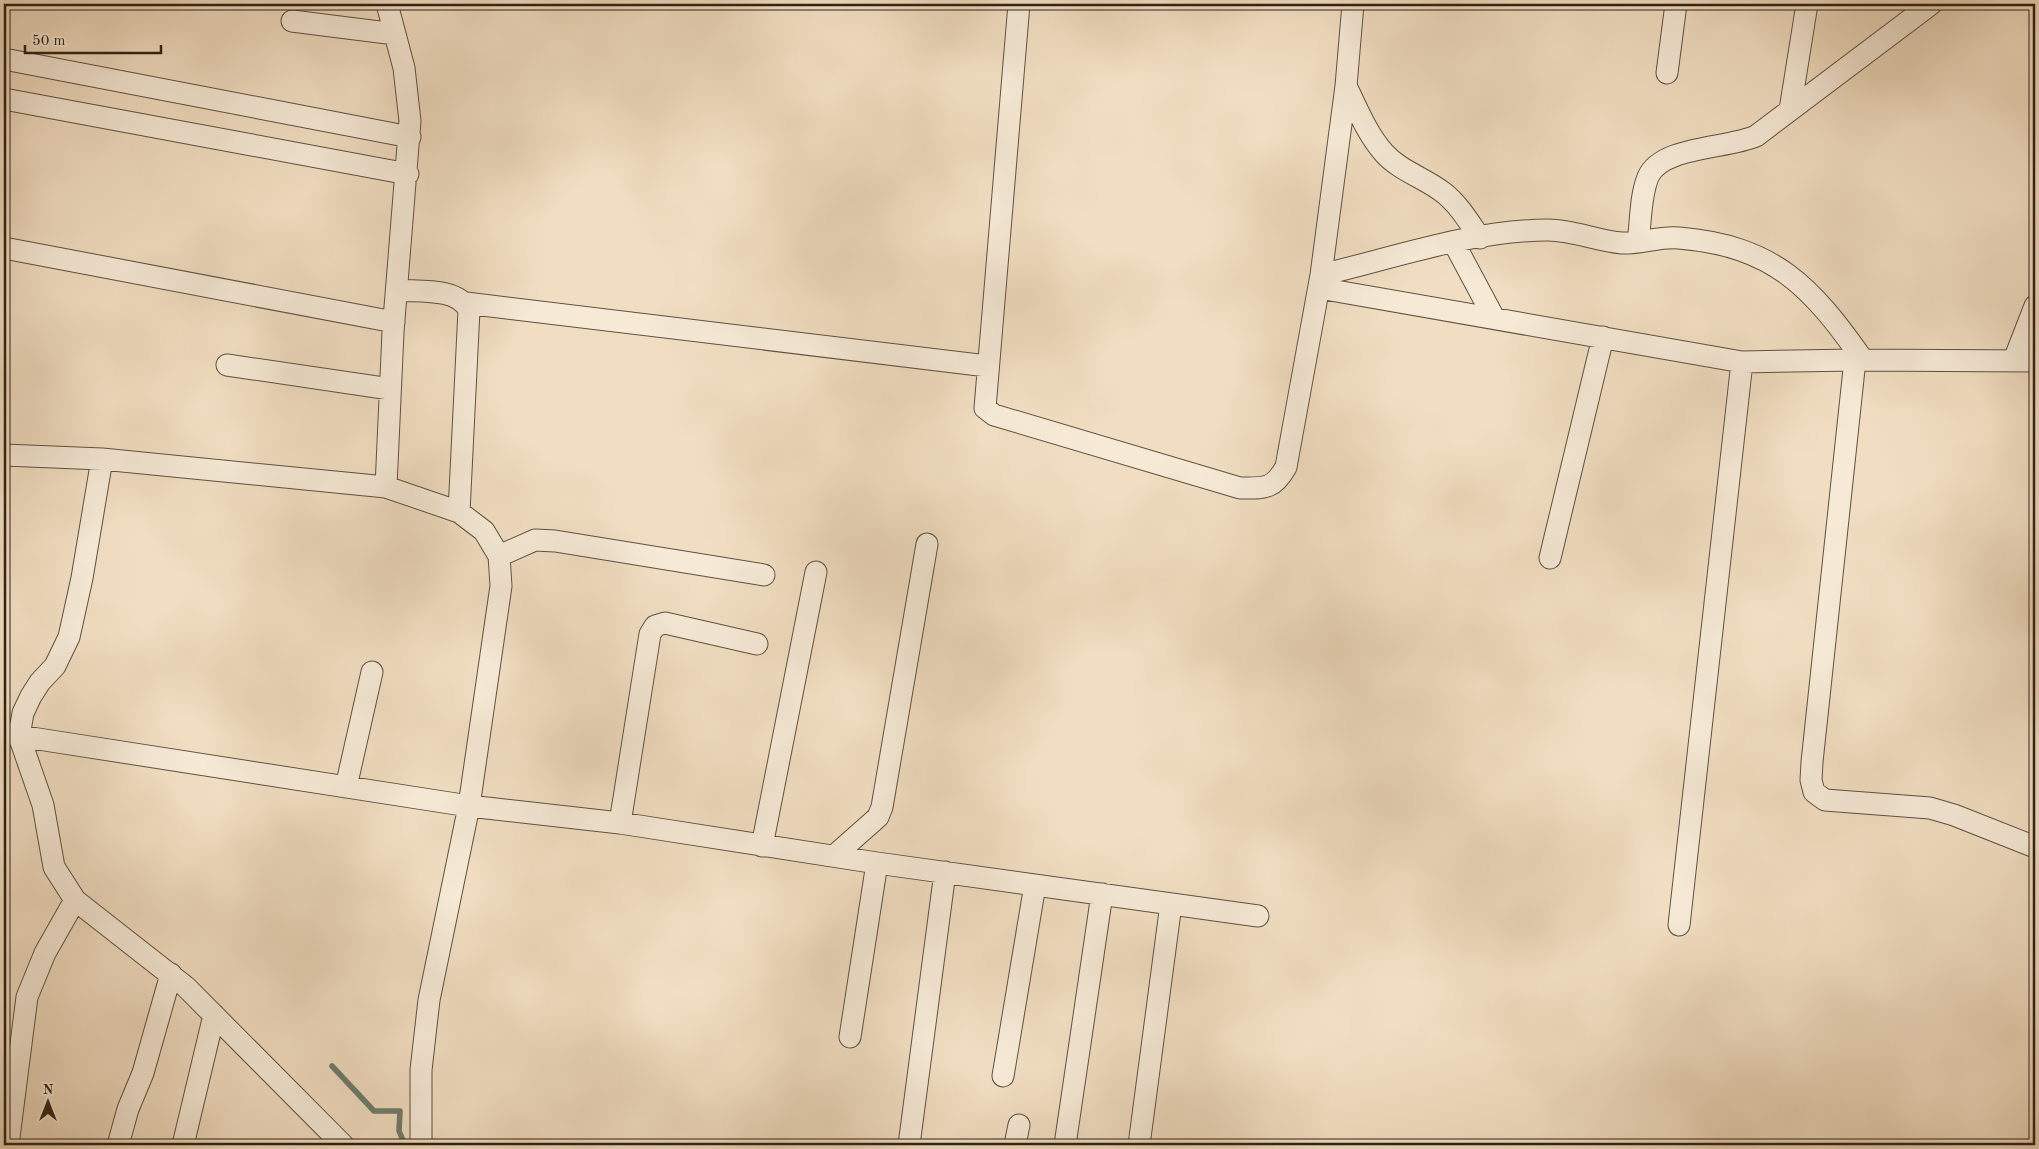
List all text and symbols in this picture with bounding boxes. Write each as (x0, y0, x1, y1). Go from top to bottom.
scale bar (25, 22, 161, 54)
text: 50 m (32, 34, 66, 49)
north arrow (22, 1076, 72, 1126)
text: N (43, 1083, 54, 1097)

